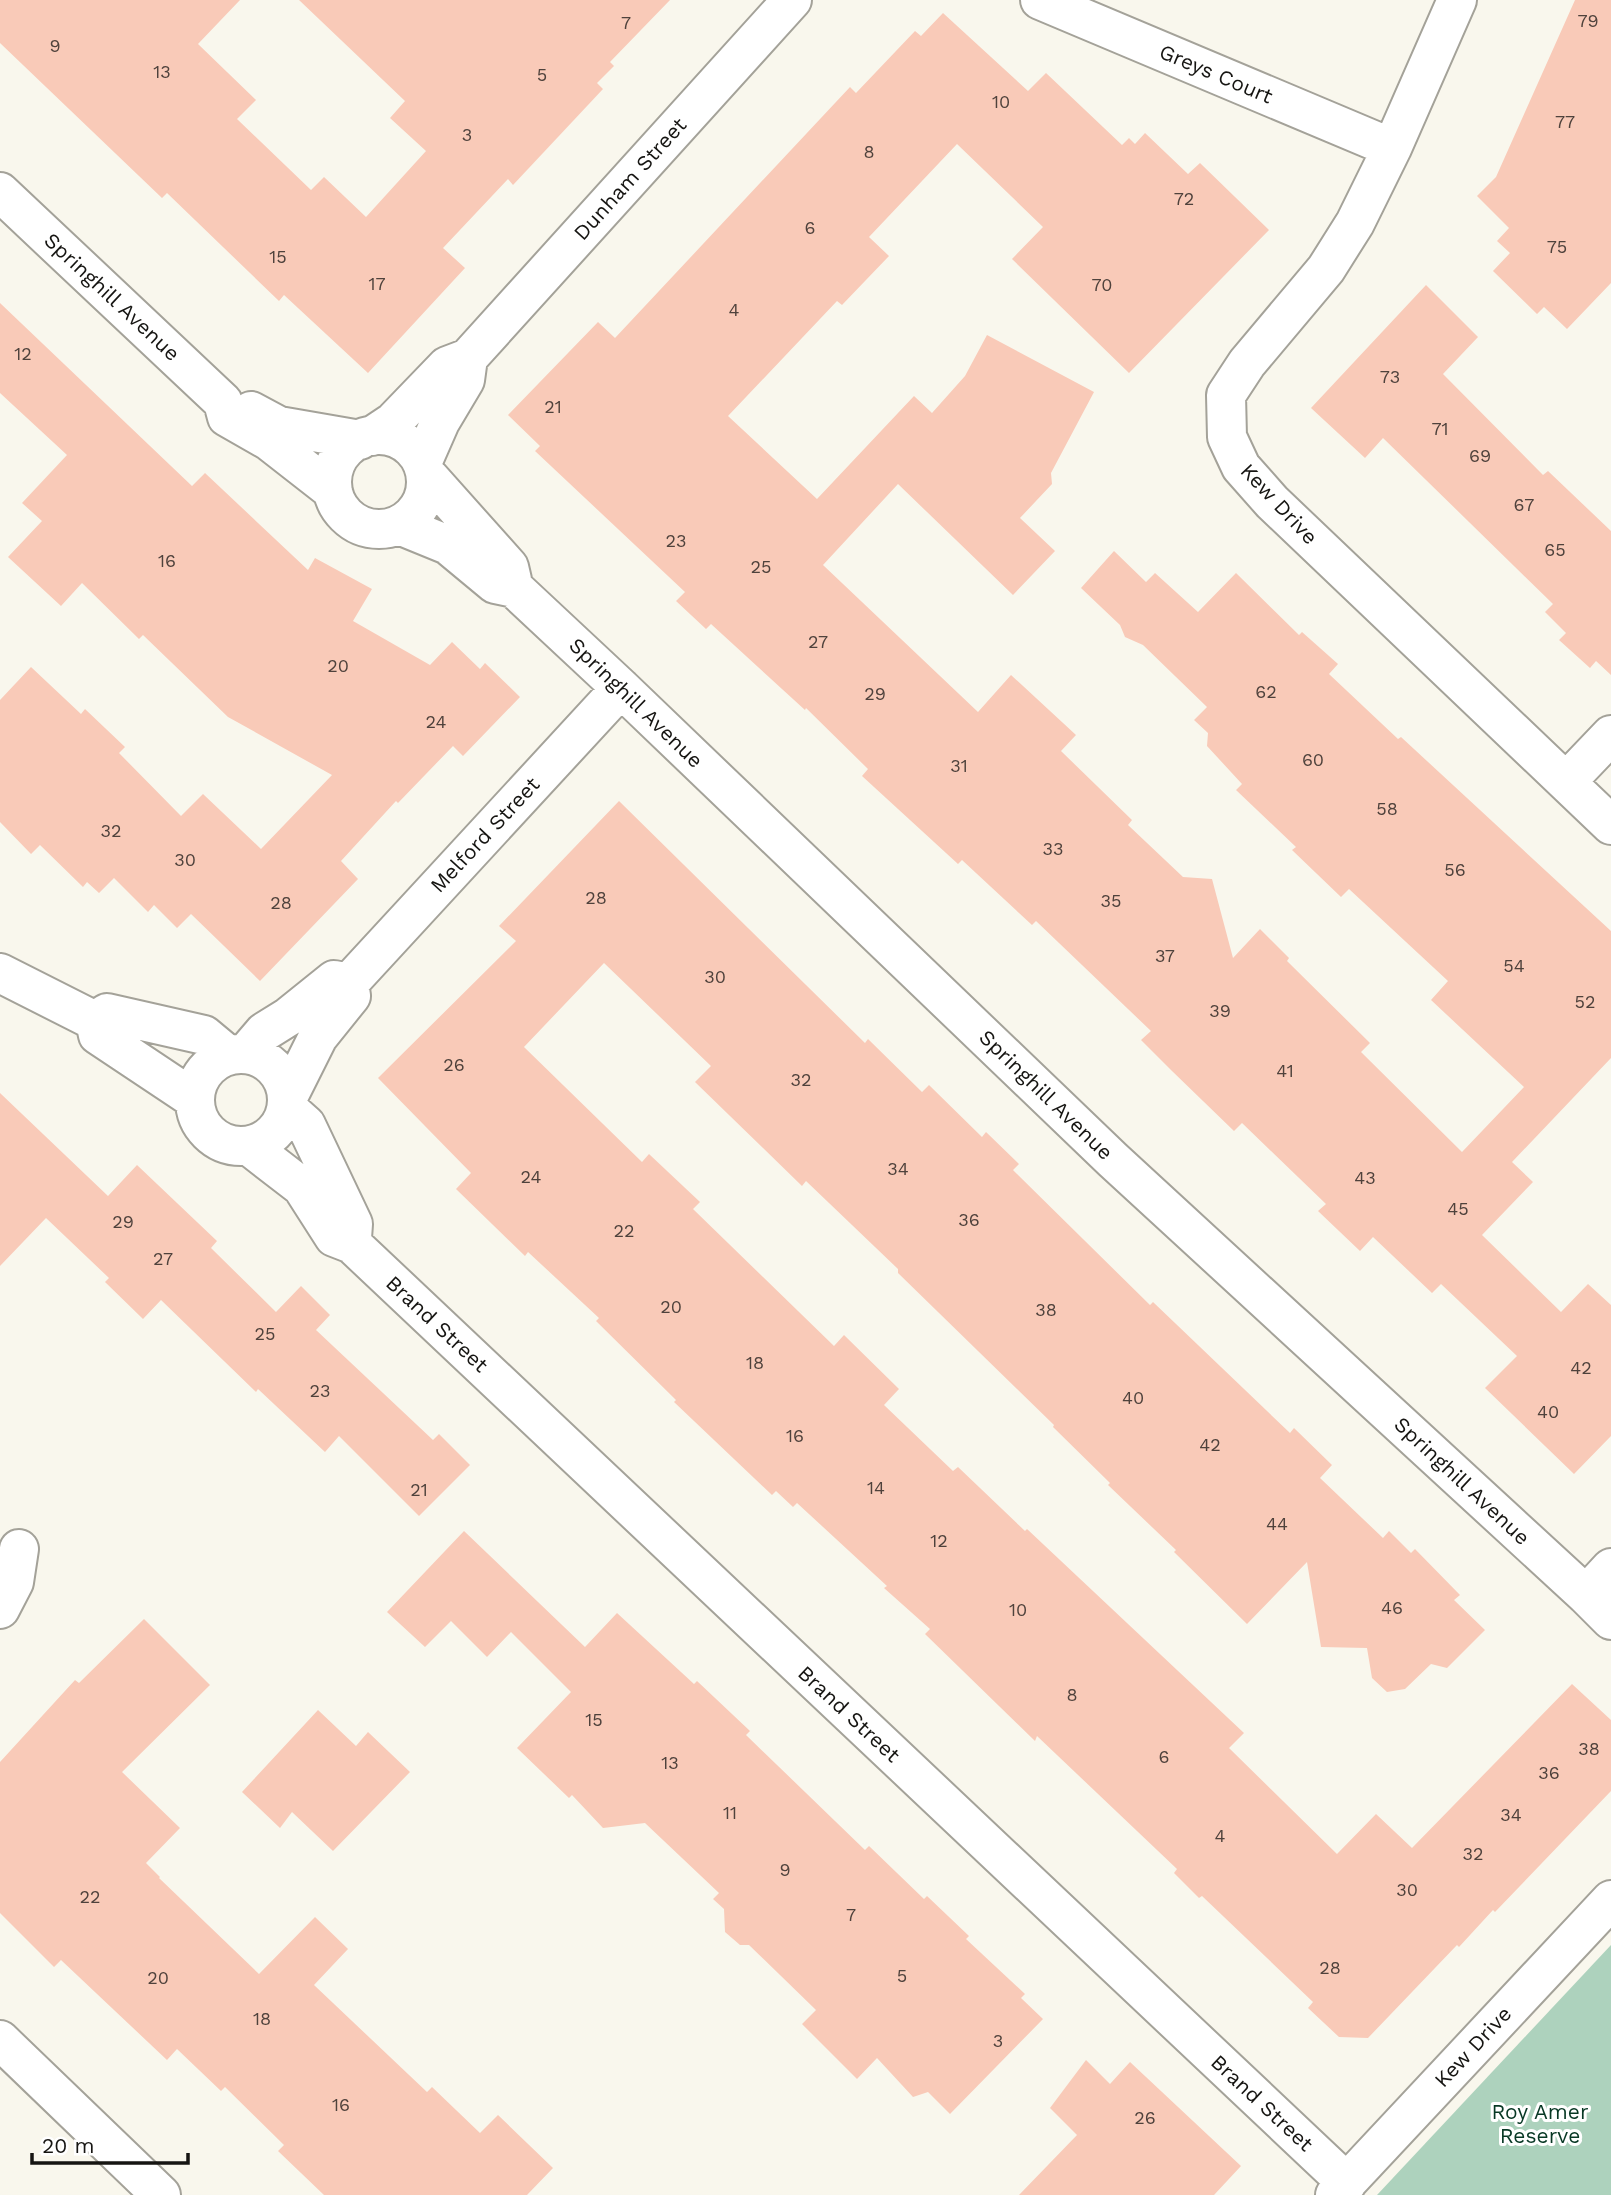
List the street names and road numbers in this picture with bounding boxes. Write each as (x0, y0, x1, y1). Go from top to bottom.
street label: Greys Court (1156, 38, 1277, 109)
street label: Dunham Street (568, 112, 691, 245)
street label: Springhill Avenue (39, 227, 185, 366)
street label: Kew Drive (1236, 458, 1323, 549)
street label: Springhill Avenue (564, 632, 708, 773)
street label: Melford Street (425, 772, 545, 898)
street label: Springhill Avenue (974, 1024, 1118, 1165)
street label: Brand Street (381, 1270, 494, 1377)
street label: Springhill Avenue (1389, 1411, 1535, 1550)
street label: Brand Street (793, 1660, 906, 1767)
street label: Kew Drive (1429, 2001, 1516, 2092)
street label: Brand Street (1206, 2049, 1319, 2156)

